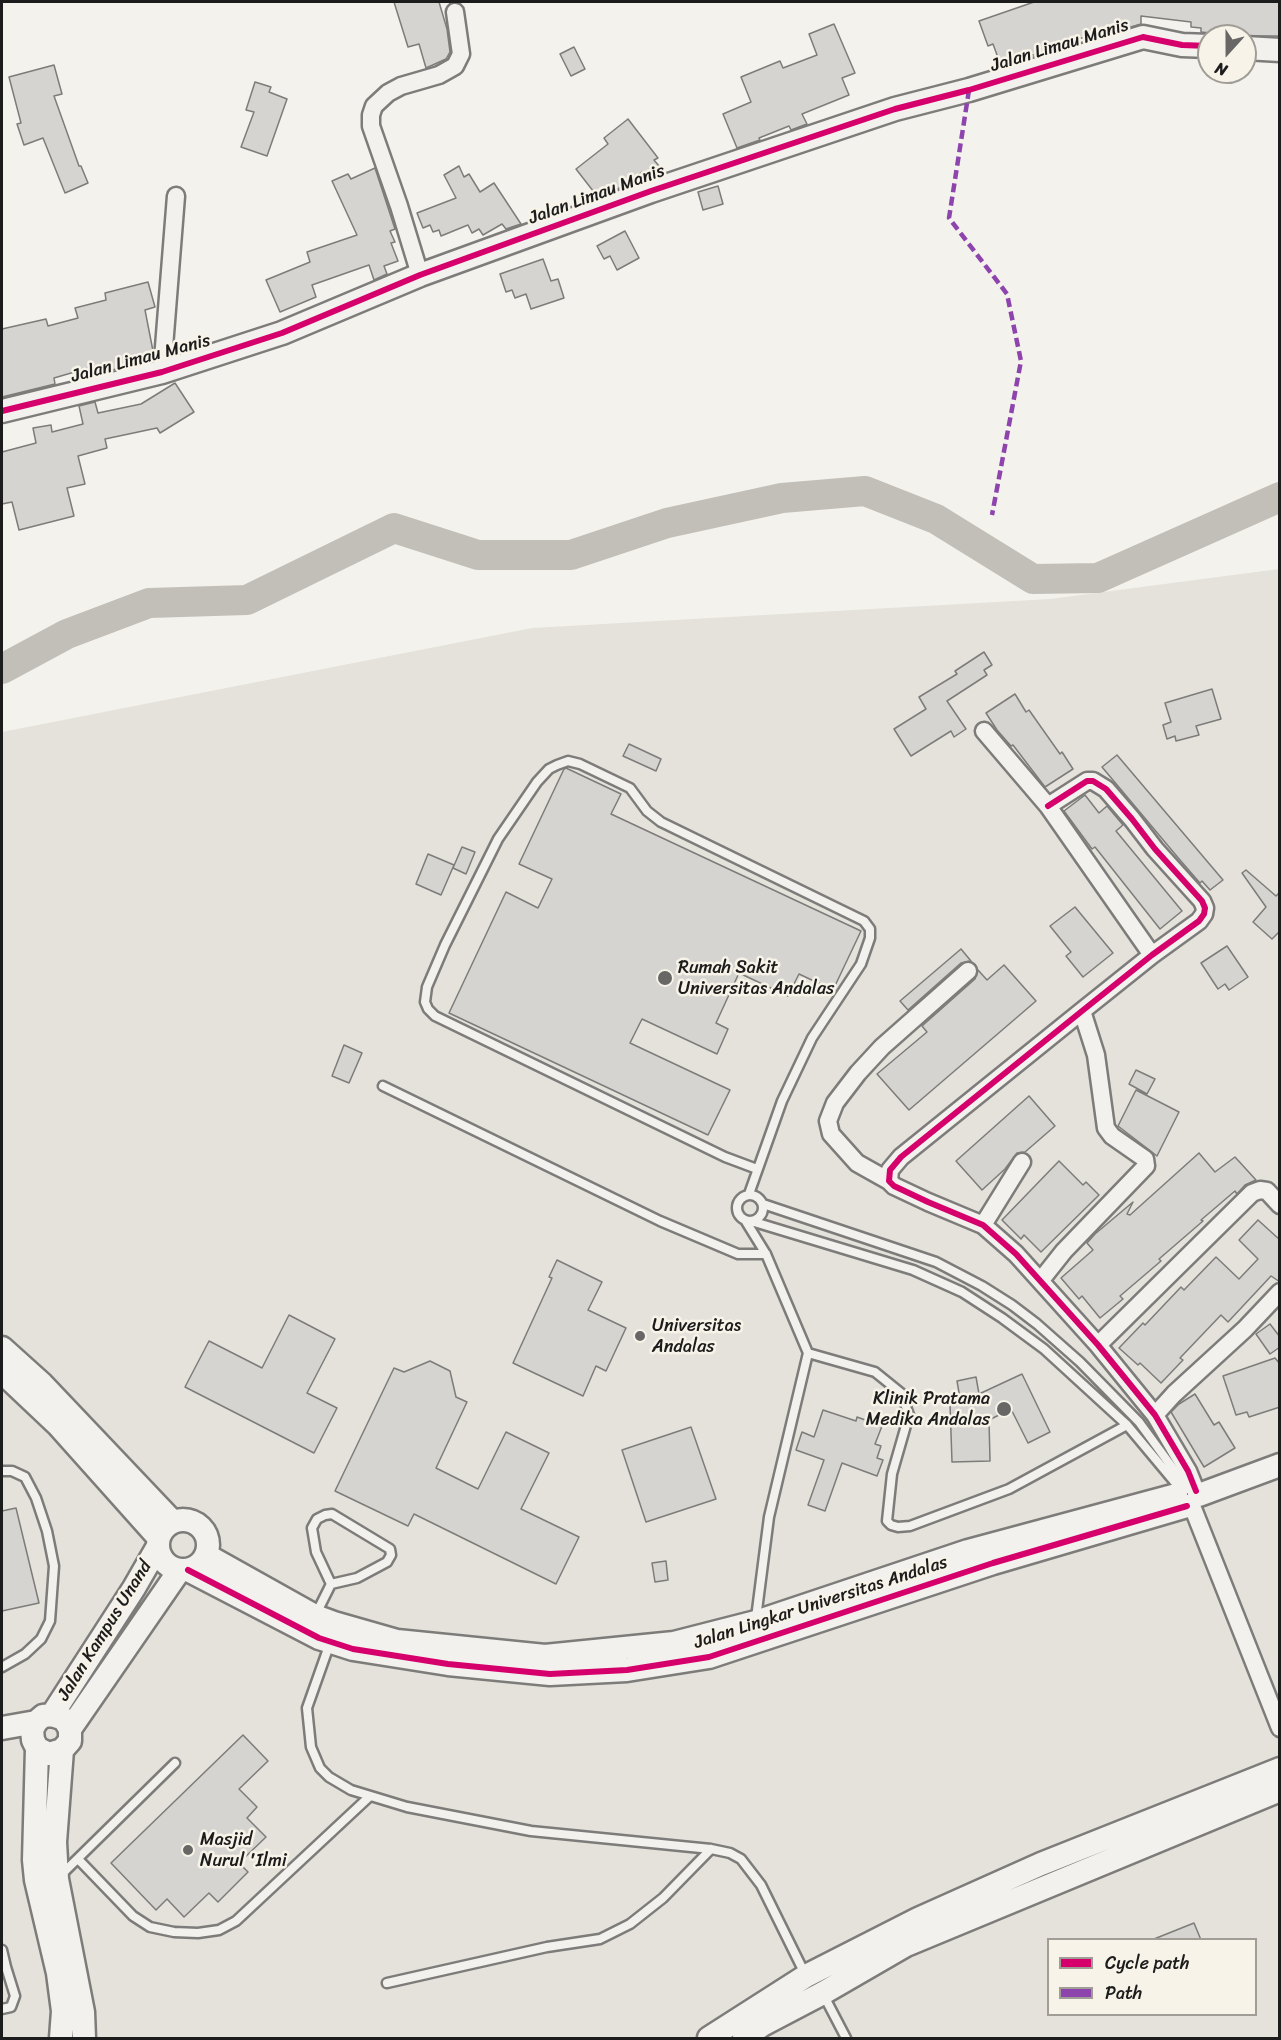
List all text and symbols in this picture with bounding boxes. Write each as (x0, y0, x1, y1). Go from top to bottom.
street label: Jalan Limau Manis (988, 15, 1132, 77)
north arrow (1197, 24, 1257, 84)
text: N (1211, 54, 1231, 85)
street label: Jalan Limau Manis (526, 160, 668, 230)
street label: Jalan Limau Manis (69, 330, 213, 388)
place label: Rumah Sakit Universitas Andalas (678, 957, 834, 1000)
marker: Rumah Sakit Universitas Andalas (656, 969, 674, 987)
place label: Universitas Andalas (652, 1315, 741, 1358)
marker: Universitas Andalas (633, 1329, 647, 1343)
place label: Klinik Pratama Medika Andalas (866, 1388, 990, 1430)
marker: Klinik Pratama Medika Andalas (995, 1400, 1013, 1418)
street label: Jalan Lingkar Universitas Andalas (692, 1552, 950, 1654)
street label: Jalan Kampus Unand (53, 1557, 157, 1705)
place label: Masjid Nurul 'Ilmi (200, 1829, 287, 1872)
marker: Masjid Nurul 'Ilmi (181, 1843, 195, 1857)
legend (1047, 1938, 1257, 2016)
text: Cycle path (1105, 1947, 1189, 1979)
text: Path (1105, 1977, 1142, 2009)

